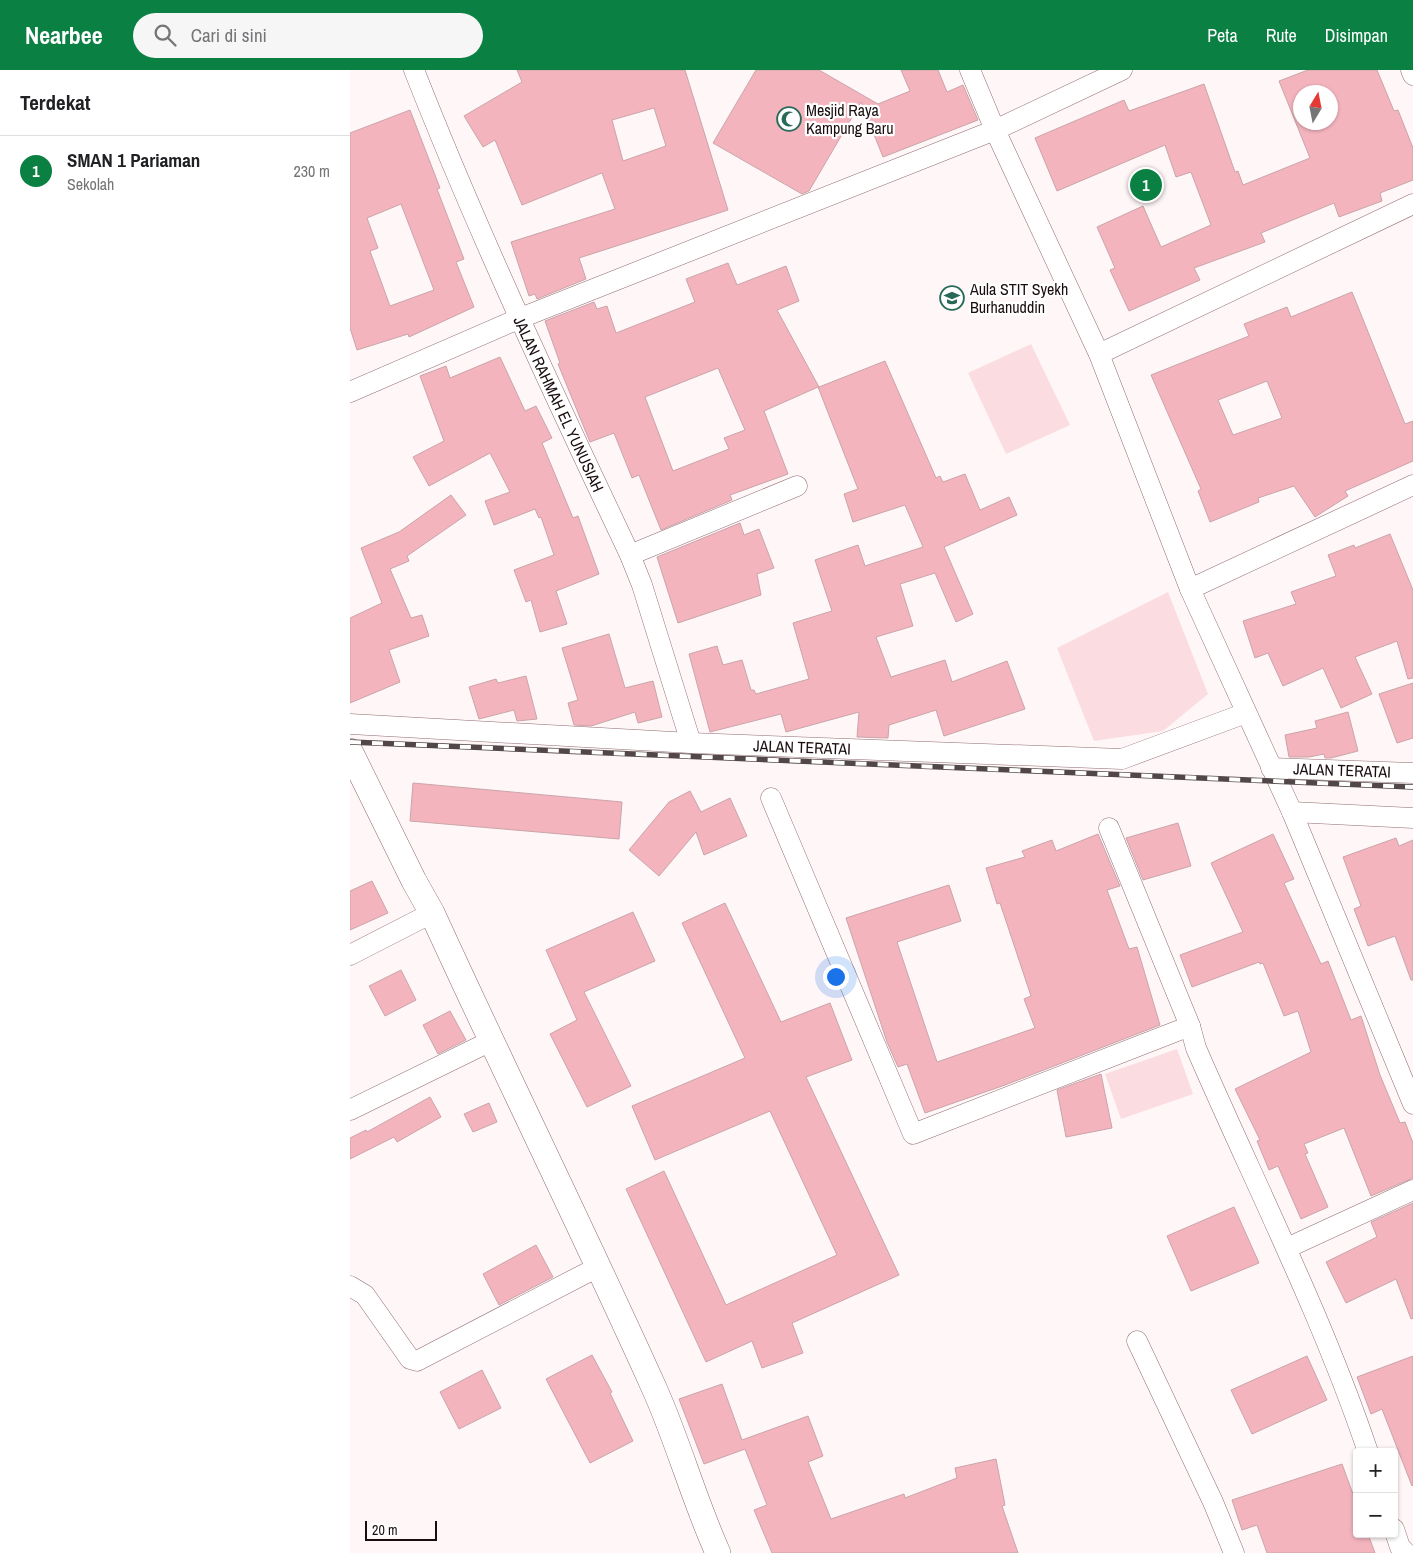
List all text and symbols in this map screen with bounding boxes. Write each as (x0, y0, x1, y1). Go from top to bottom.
search box (133, 13, 483, 58)
text: Nearbee (25, 19, 103, 51)
icon: search (151, 21, 179, 49)
text: Cari di sini (191, 22, 267, 48)
text: Peta (1207, 23, 1238, 48)
text: Rute (1266, 23, 1297, 48)
text: Disimpan (1325, 23, 1388, 48)
north arrow (1293, 85, 1338, 130)
text: Terdekat (20, 88, 91, 117)
place label: Mesjid Raya Kampung Baru (806, 99, 894, 139)
mosque icon: Mesjid Raya Kampung Baru (776, 106, 802, 132)
text: SMAN 1 Pariaman (67, 147, 200, 173)
text: 1 (32, 160, 40, 182)
text: 230 m (294, 160, 330, 182)
pin: 1 (1130, 166, 1162, 204)
text: Sekolah (67, 173, 114, 195)
place label: Aula STIT Syekh Burhanuddin (969, 278, 1068, 318)
school or university icon: Aula STIT Syekh Burhanuddin (939, 285, 965, 311)
street label: JALAN RAHMAH EL YUNUSIAH (509, 312, 609, 496)
street label: JALAN TERATAI (753, 734, 851, 760)
street label: JALAN TERATAI (1293, 757, 1391, 783)
your location (823, 964, 849, 990)
map controls (1353, 1448, 1398, 1538)
button: + (1353, 1448, 1398, 1493)
button: − (1353, 1493, 1398, 1538)
scale bar (365, 1518, 438, 1541)
text: 20 m (372, 1521, 398, 1539)

